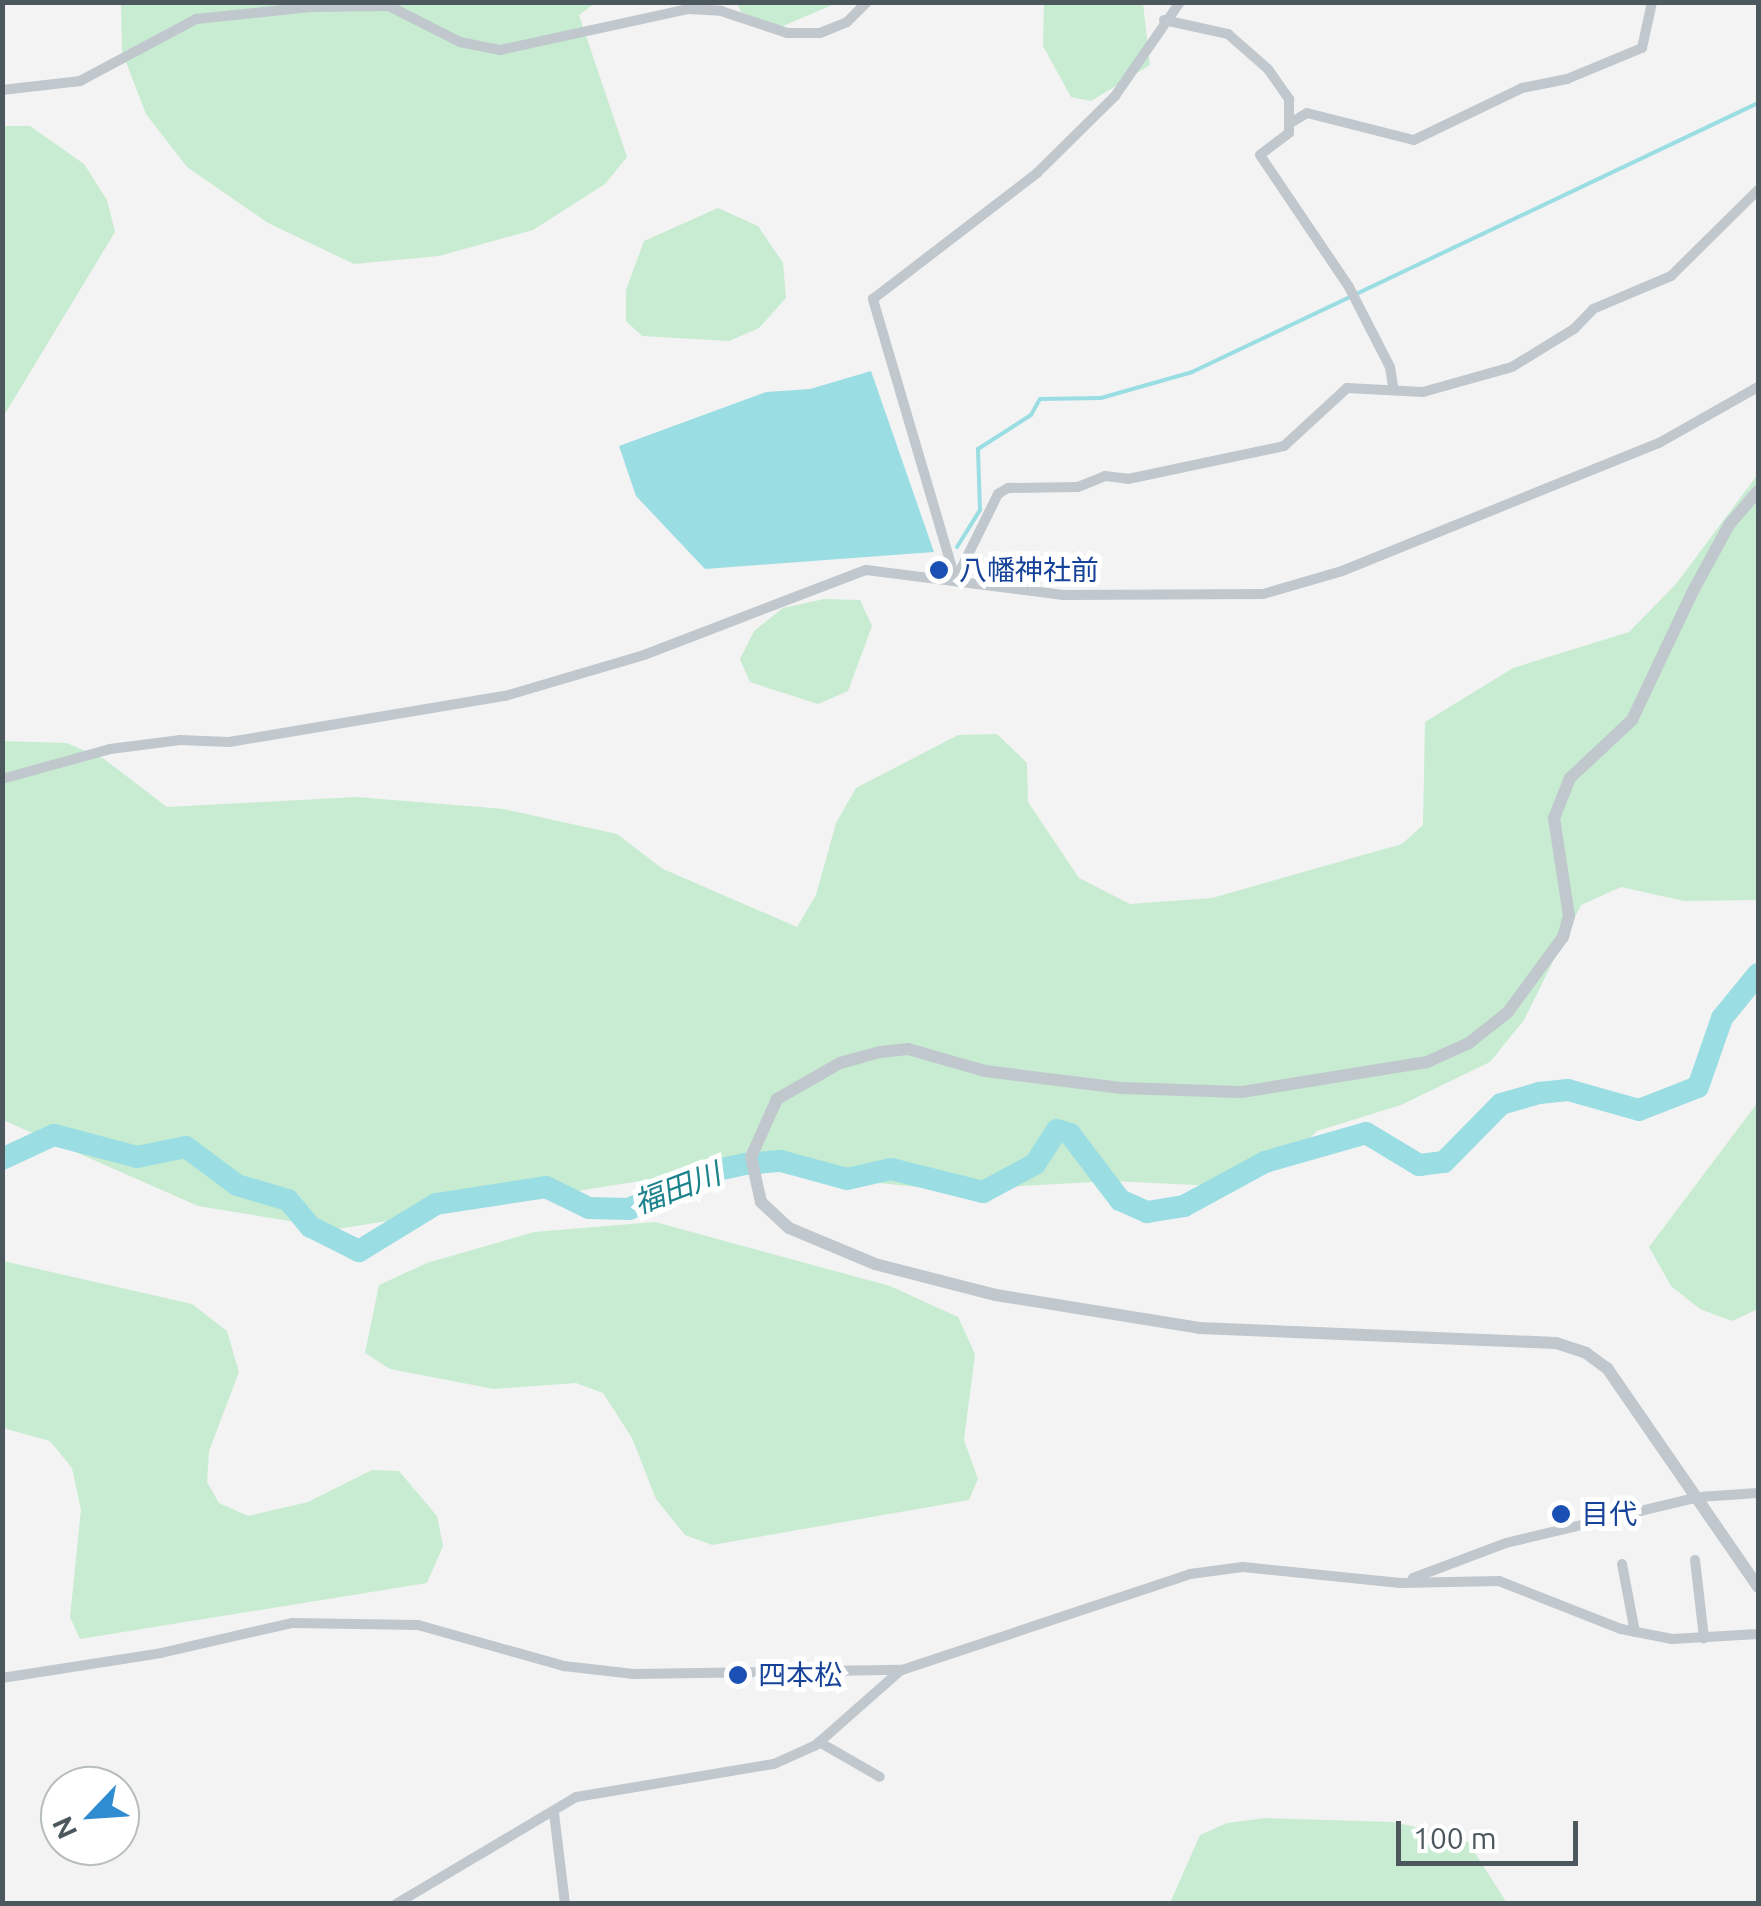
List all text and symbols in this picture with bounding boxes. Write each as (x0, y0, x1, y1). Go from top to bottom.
place label: 八幡神社前 (959, 553, 1099, 587)
marker: 八幡神社前 (928, 559, 950, 581)
water label: 福田川 (629, 1155, 725, 1221)
place label: 目代 (1581, 1497, 1637, 1531)
marker: 目代 (1550, 1503, 1572, 1525)
place label: 四本松 (758, 1658, 842, 1692)
marker: 四本松 (727, 1664, 749, 1686)
north arrow (40, 1766, 140, 1866)
scale bar (1401, 1801, 1584, 1863)
text: N (46, 1812, 83, 1844)
text: 100 m (1413, 1821, 1497, 1855)

